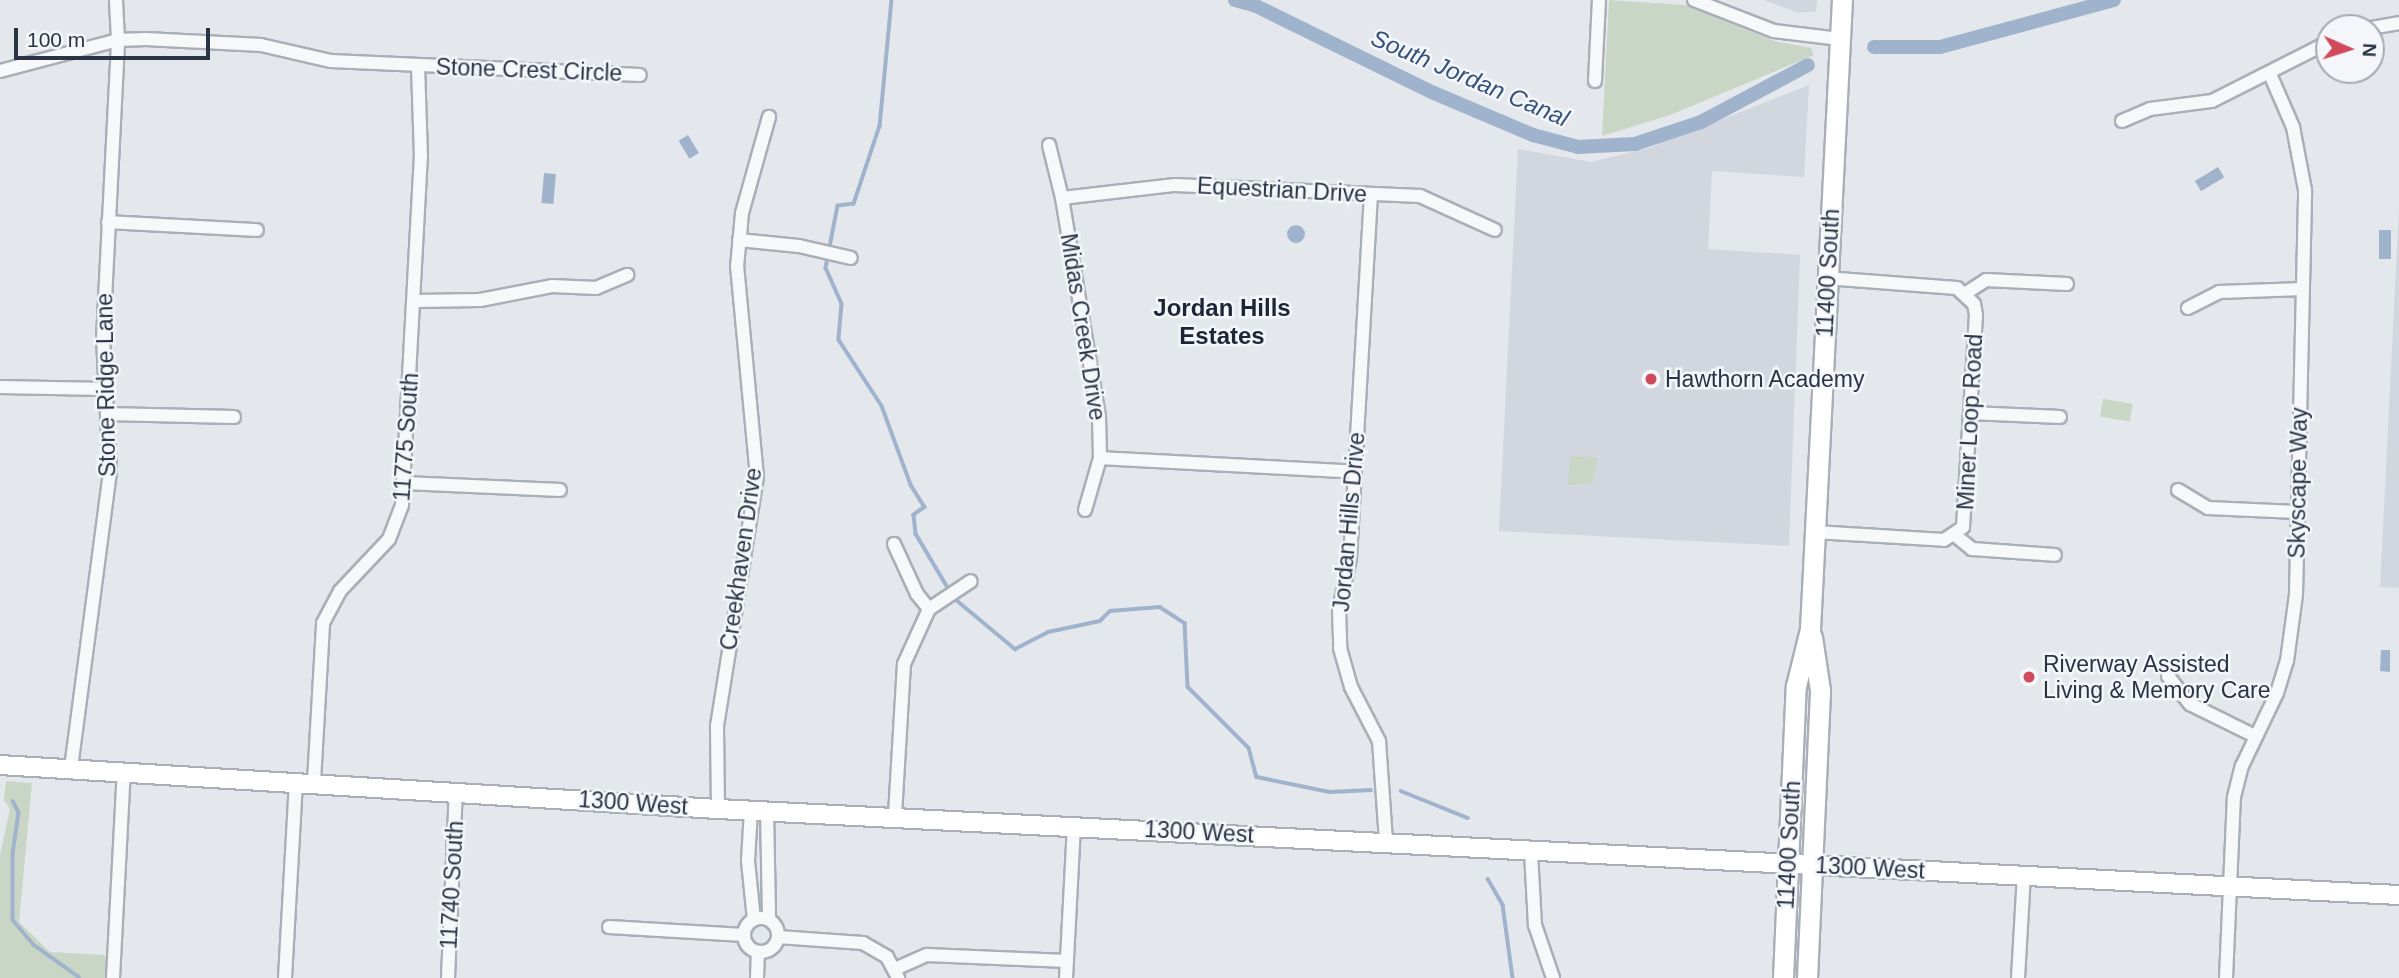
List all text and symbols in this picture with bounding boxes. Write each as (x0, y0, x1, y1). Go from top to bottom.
scale bar (18, 14, 214, 58)
north arrow (2315, 14, 2385, 84)
water label: South Jordan Canal (1367, 23, 1573, 133)
text: 100 m (27, 28, 85, 51)
text: N (2359, 43, 2380, 57)
street label: Stone Crest Circle (435, 53, 623, 87)
street label: Equestrian Drive (1196, 172, 1368, 208)
street label: 11400 South (1811, 208, 1845, 338)
street label: Midas Creek Drive (1055, 231, 1111, 423)
street label: Stone Ridge Lane (91, 293, 121, 477)
district label: Jordan Hills Estates (1153, 294, 1291, 350)
street label: Miner Loop Road (1952, 333, 1988, 511)
place label: Hawthorn Academy (1665, 365, 1866, 393)
marker: Hawthorn Academy (1643, 371, 1659, 387)
street label: 11775 South (388, 372, 424, 502)
street label: Skyscape Way (2283, 407, 2313, 559)
street label: Jordan Hills Drive (1327, 431, 1371, 613)
street label: Creekhaven Drive (715, 466, 767, 652)
place label: Riverway Assisted Living & Memory Care (2043, 650, 2271, 704)
marker: Riverway Assisted Living & Memory Care (2021, 669, 2037, 685)
street label: 11400 South (1772, 780, 1806, 910)
street label: 1300 West (577, 785, 689, 821)
street label: 1300 West (1144, 815, 1254, 849)
street label: 11740 South (435, 820, 469, 950)
street label: 1300 West (1815, 851, 1925, 885)

